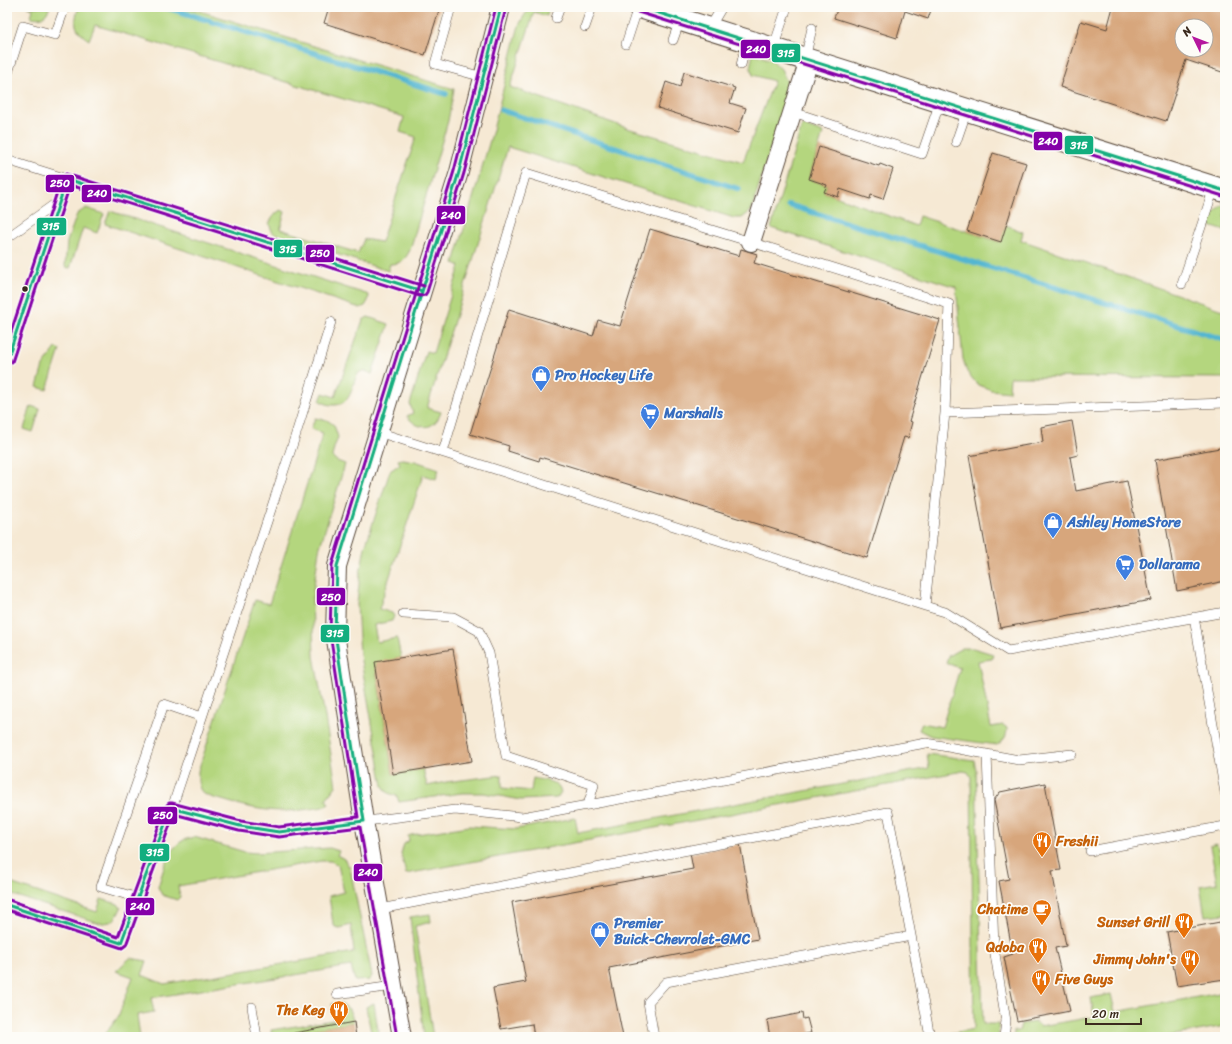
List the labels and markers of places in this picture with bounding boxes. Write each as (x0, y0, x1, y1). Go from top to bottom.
unlabelled marker (20, 284, 30, 294)
place label: Pro Hockey Life (555, 363, 653, 388)
shop icon: Pro Hockey Life (530, 364, 552, 392)
place label: Marshalls (663, 401, 723, 426)
supermarket icon: Marshalls (639, 402, 661, 430)
place label: Ashley HomeStore (1066, 510, 1182, 535)
shop icon: Ashley HomeStore (1042, 511, 1064, 539)
place label: Dollarama (1139, 552, 1200, 577)
supermarket icon: Dollarama (1114, 553, 1136, 581)
place label: Freshii (1055, 829, 1099, 854)
restaurant icon: Freshii (1031, 830, 1053, 858)
place label: Chatime (976, 897, 1028, 922)
cafe icon: Chatime (1031, 898, 1053, 926)
place label: Sunset Grill (1096, 910, 1171, 935)
place label: Premier Buick-Chevrolet-GMC (614, 911, 751, 952)
restaurant icon: Sunset Grill (1173, 911, 1195, 939)
shop icon: Premier Buick-Chevrolet-GMC (589, 920, 611, 948)
place label: Qdoba (985, 935, 1025, 960)
restaurant icon: Qdoba (1027, 936, 1049, 964)
place label: Jimmy John's (1093, 947, 1176, 972)
restaurant icon: Jimmy John's (1179, 948, 1201, 976)
place label: Five Guys (1054, 967, 1113, 992)
restaurant icon: Five Guys (1030, 968, 1052, 996)
place label: The Keg (276, 998, 326, 1023)
restaurant icon: The Keg (328, 999, 350, 1027)

